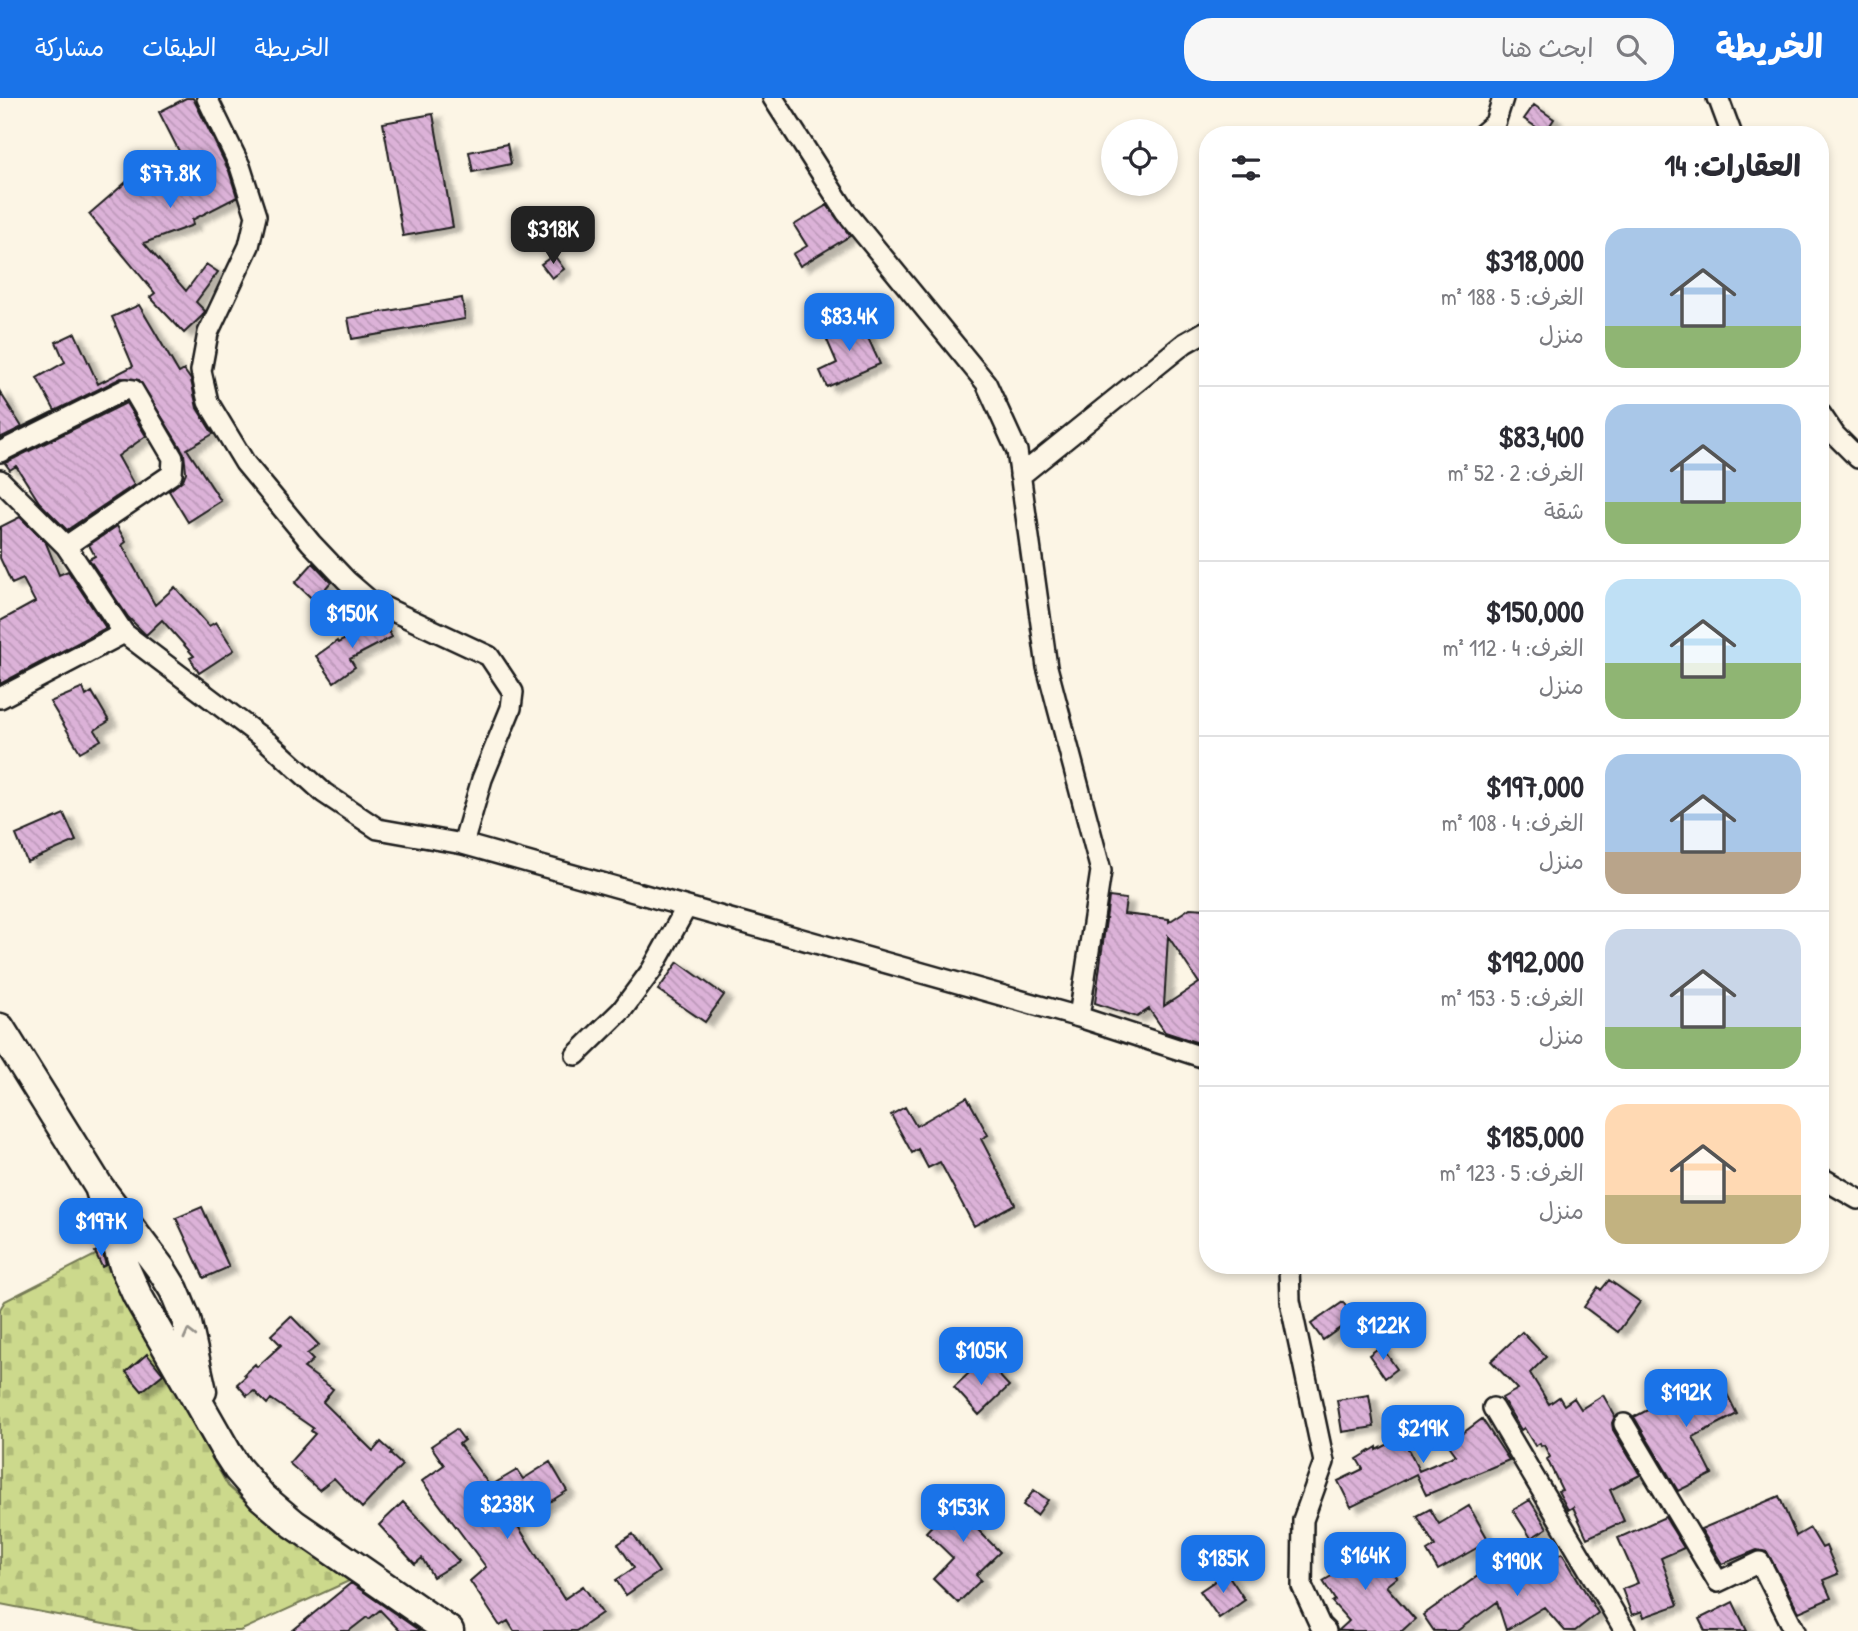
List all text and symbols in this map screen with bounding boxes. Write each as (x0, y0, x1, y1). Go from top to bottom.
search box (1184, 18, 1674, 81)
text: الخريطة (1716, 24, 1823, 68)
text: ابحث هنا (1501, 30, 1594, 65)
icon: search (1612, 30, 1650, 68)
text: مشاركة (35, 31, 104, 63)
text: الطبقات (142, 31, 217, 63)
text: الخريطة (255, 31, 329, 63)
map controls (1101, 119, 1178, 196)
button: locate (1101, 119, 1178, 196)
text: العقارات: 14 (1664, 145, 1801, 185)
icon: filters (1227, 149, 1265, 187)
pin: $77.8K (113, 150, 227, 210)
text: $77.8K (139, 157, 201, 188)
pin: $318K (504, 206, 602, 266)
text: $318K (527, 213, 579, 244)
text: $318,000 (1485, 240, 1584, 280)
icon: home (1661, 256, 1745, 340)
text: الغرف: 5 · 188 m² (1441, 281, 1584, 312)
pin: $83.4K (792, 294, 906, 353)
text: $83.4K (820, 300, 878, 331)
text: منزل (1539, 319, 1584, 350)
text: $83,400 (1498, 416, 1584, 456)
icon: home (1661, 432, 1745, 516)
text: الغرف: 2 · 52 m² (1448, 457, 1584, 488)
text: شقة (1544, 495, 1584, 526)
pin: $150K (303, 590, 401, 650)
text: $150,000 (1485, 591, 1584, 631)
text: $150K (326, 597, 378, 628)
icon: home (1661, 607, 1745, 691)
text: الغرف: 4 · 112 m² (1443, 632, 1584, 663)
text: منزل (1539, 670, 1584, 701)
text: $197,000 (1486, 766, 1584, 806)
icon: home (1661, 782, 1745, 866)
text: الغرف: 4 · 108 m² (1442, 807, 1584, 838)
text: منزل (1539, 845, 1584, 876)
text: $192,000 (1486, 941, 1584, 981)
icon: home (1661, 957, 1745, 1041)
text: الغرف: 5 · 153 m² (1441, 982, 1584, 1013)
text: منزل (1539, 1020, 1584, 1051)
text: $185,000 (1486, 1116, 1584, 1156)
icon: home (1661, 1132, 1745, 1216)
text: الغرف: 5 · 123 m² (1440, 1157, 1584, 1188)
text: منزل (1539, 1195, 1584, 1226)
pin: $197K (52, 1198, 150, 1258)
text: $197K (75, 1205, 127, 1236)
pin: $122K (1334, 1302, 1432, 1362)
text: $122K (1356, 1309, 1410, 1340)
one-way arrow (183, 1328, 198, 1340)
pin: $105K (932, 1328, 1030, 1387)
text: $105K (955, 1334, 1007, 1365)
pin: $192K (1637, 1370, 1735, 1429)
text: $192K (1660, 1376, 1712, 1407)
pin: $219K (1374, 1406, 1472, 1465)
text: $219K (1397, 1412, 1449, 1443)
pin: $238K (458, 1482, 556, 1541)
pin: $153K (914, 1484, 1012, 1544)
text: $238K (480, 1488, 534, 1519)
text: $153K (937, 1491, 989, 1522)
pin: $164K (1316, 1532, 1414, 1592)
pin: $185K (1174, 1536, 1272, 1595)
pin: $190K (1468, 1538, 1566, 1598)
text: $164K (1340, 1539, 1390, 1570)
text: $185K (1197, 1542, 1249, 1573)
text: $190K (1492, 1545, 1542, 1576)

